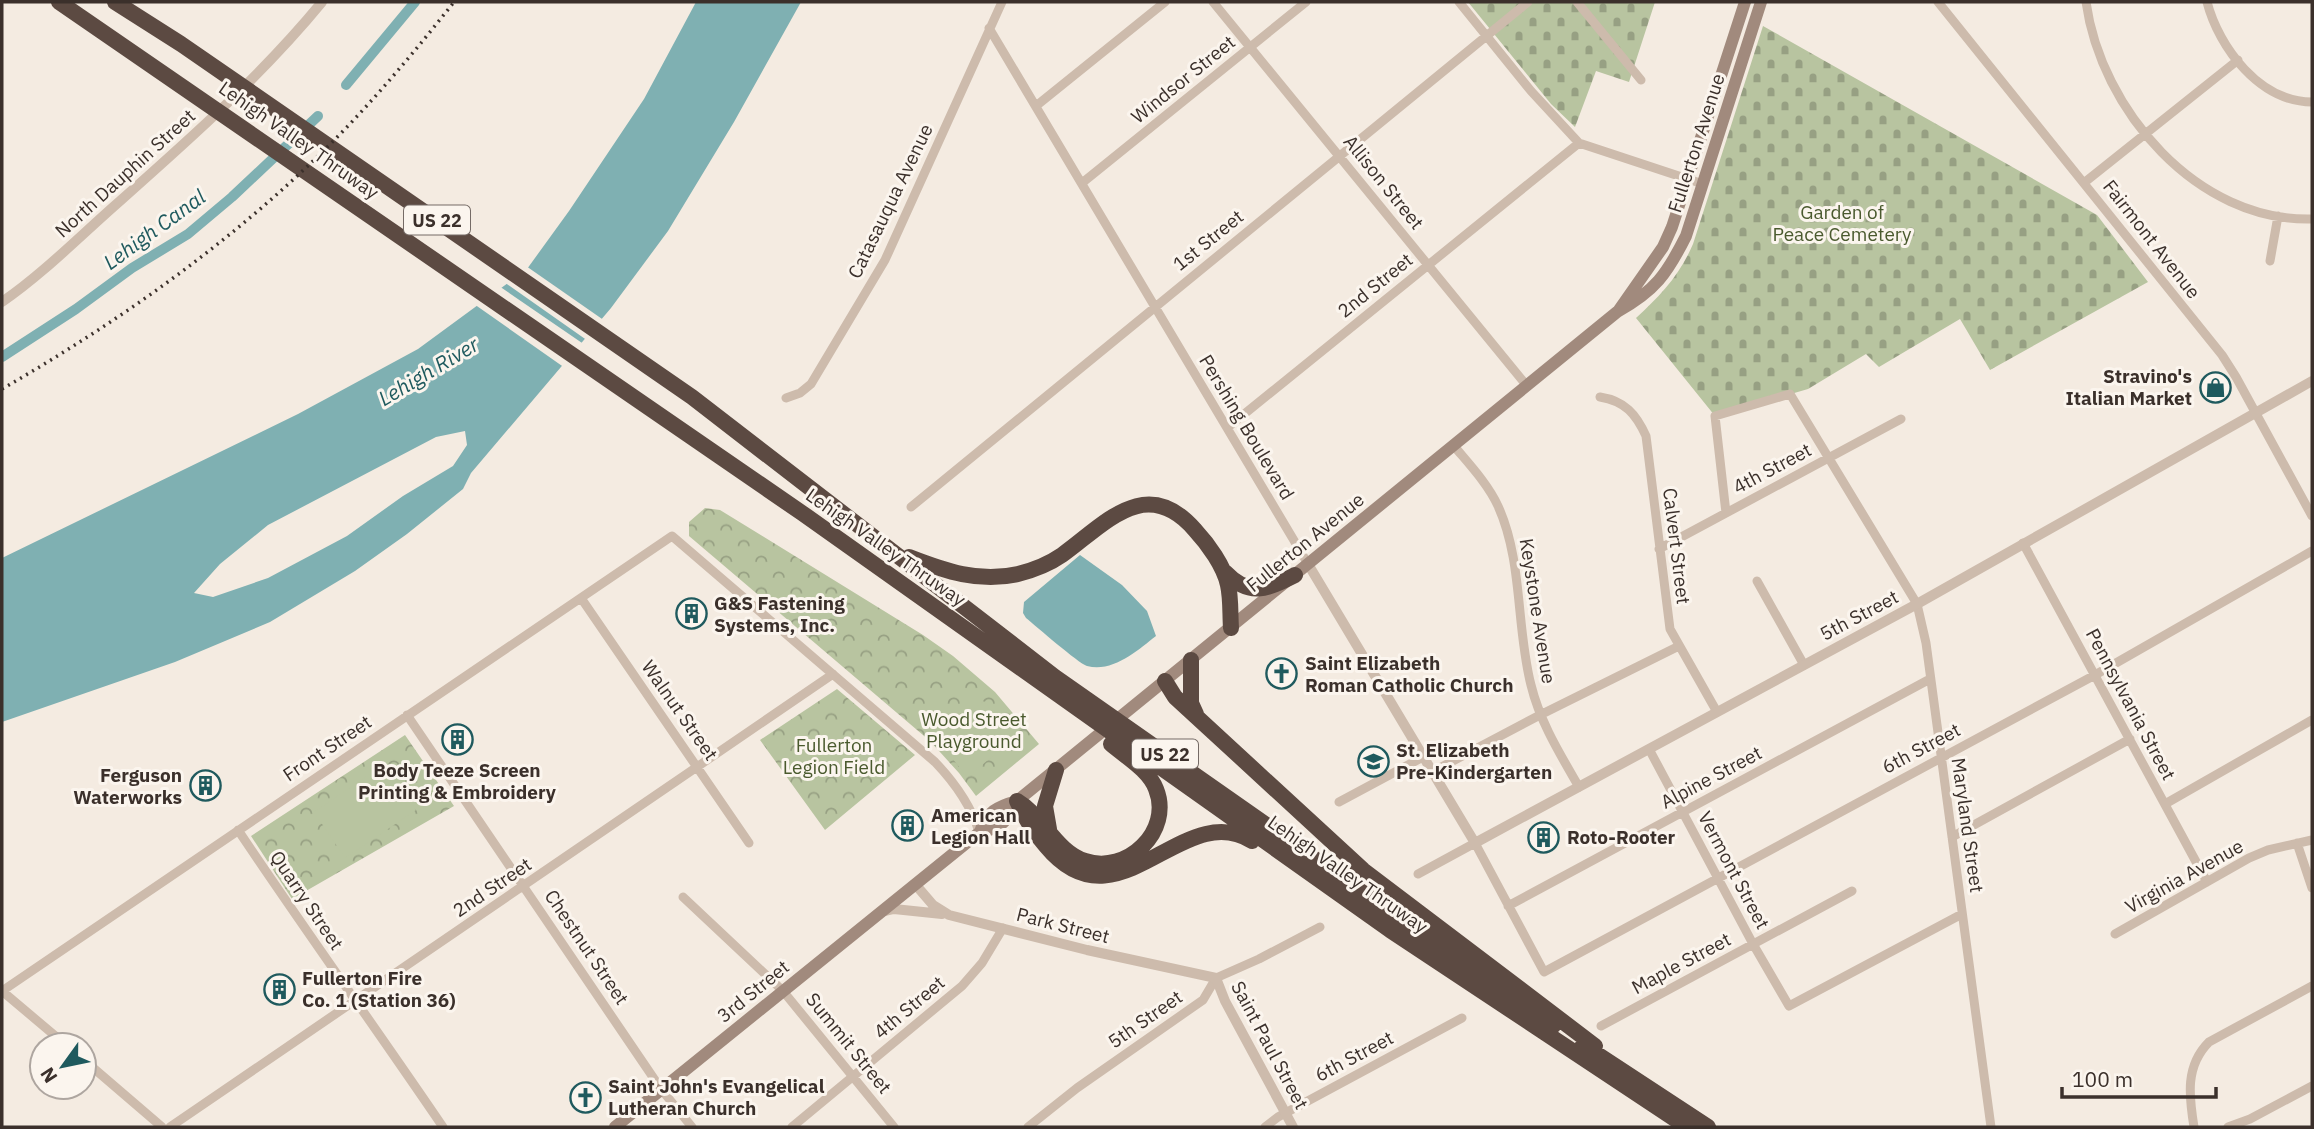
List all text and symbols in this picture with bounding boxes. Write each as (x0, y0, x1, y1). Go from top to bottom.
street label: Windsor Street (1126, 30, 1240, 128)
street label: Fullerton Avenue (1662, 71, 1730, 215)
street label: Lehigh Valley Thruway (214, 76, 384, 205)
street label: North Dauphin Street (50, 104, 200, 242)
street label: Catasauqua Avenue (842, 120, 938, 282)
street label: Allison Street (1339, 130, 1429, 234)
street label: Fairmont Avenue (2098, 175, 2206, 303)
water label: Lehigh Canal (97, 182, 211, 276)
park label: Garden of Peace Cemetery (1773, 200, 1912, 246)
street label: 1st Street (1168, 204, 1248, 276)
road number: US 22 (404, 205, 470, 234)
street label: 2nd Street (1333, 247, 1417, 323)
water label: Lehigh River (373, 329, 485, 412)
street label: Pershing Boulevard (1194, 350, 1300, 504)
place label: Stravino's Italian Market (2065, 364, 2192, 410)
shop icon: Stravino's Italian Market (2198, 370, 2232, 404)
street label: 4th Street (1729, 437, 1815, 499)
street label: Lehigh Valley Thruway (801, 483, 971, 612)
street label: Fullerton Avenue (1241, 487, 1369, 597)
street label: Calvert Street (1658, 487, 1696, 605)
street label: Keystone Avenue (1515, 537, 1561, 685)
street label: 5th Street (1816, 584, 1902, 646)
place label: G&S Fastening Systems, Inc. (714, 591, 845, 637)
building icon: G&S Fastening Systems, Inc. (674, 597, 708, 631)
street label: Pennsylvania Street (2081, 624, 2181, 784)
place label: Saint Elizabeth Roman Catholic Church (1305, 651, 1513, 697)
street label: Walnut Street (637, 655, 723, 765)
church icon: Saint Elizabeth Roman Catholic Church (1265, 657, 1299, 691)
park label: Wood Street Playground (921, 707, 1027, 753)
street label: Front Street (278, 710, 376, 786)
street label: 6th Street (1878, 717, 1964, 779)
building icon: Body Teeze Screen Printing & Embroidery (440, 722, 474, 756)
park label: Fullerton Legion Field (783, 733, 885, 779)
place label: St. Elizabeth Pre-Kindergarten (1396, 738, 1552, 784)
road number: US 22 (1132, 740, 1198, 768)
street label: Alpine Street (1656, 740, 1766, 814)
school or university icon: St. Elizabeth Pre-Kindergarten (1356, 744, 1390, 778)
street label: Maryland Street (1947, 756, 1989, 894)
place label: Body Teeze Screen Printing & Embroidery (358, 758, 557, 804)
place label: Ferguson Waterworks (73, 763, 182, 809)
building icon: Ferguson Waterworks (188, 769, 222, 803)
place label: American Legion Hall (931, 803, 1030, 849)
street label: Vermont Street (1693, 807, 1775, 933)
building icon: American Legion Hall (891, 809, 925, 843)
street label: Lehigh Valley Thruway (1263, 810, 1433, 939)
building icon: Roto-Rooter (1527, 820, 1561, 854)
place label: Roto-Rooter (1567, 825, 1676, 849)
street label: Virginia Avenue (2121, 834, 2247, 918)
street label: Quarry Street (265, 846, 349, 954)
street label: 2nd Street (448, 852, 536, 922)
street label: Chestnut Street (540, 885, 634, 1009)
street label: Park Street (1014, 902, 1112, 948)
street label: Maple Street (1627, 927, 1735, 999)
street label: 3rd Street (712, 955, 794, 1027)
place label: Fullerton Fire Co. 1 (Station 36) (302, 966, 456, 1012)
street label: 4th Street (869, 970, 949, 1044)
building icon: Fullerton Fire Co. 1 (Station 36) (262, 972, 296, 1006)
street label: Saint Paul Street (1226, 977, 1314, 1113)
street label: 5th Street (1103, 985, 1187, 1053)
street label: Summit Street (801, 988, 897, 1098)
street label: 6th Street (1311, 1025, 1397, 1087)
north arrow (28, 1031, 98, 1101)
scale bar (2062, 1056, 2216, 1100)
text: N (35, 1063, 63, 1088)
text: 100 m (2072, 1065, 2133, 1093)
place label: Saint John's Evangelical Lutheran Church (608, 1074, 825, 1120)
church icon: Saint John's Evangelical Lutheran Church (568, 1080, 602, 1114)

